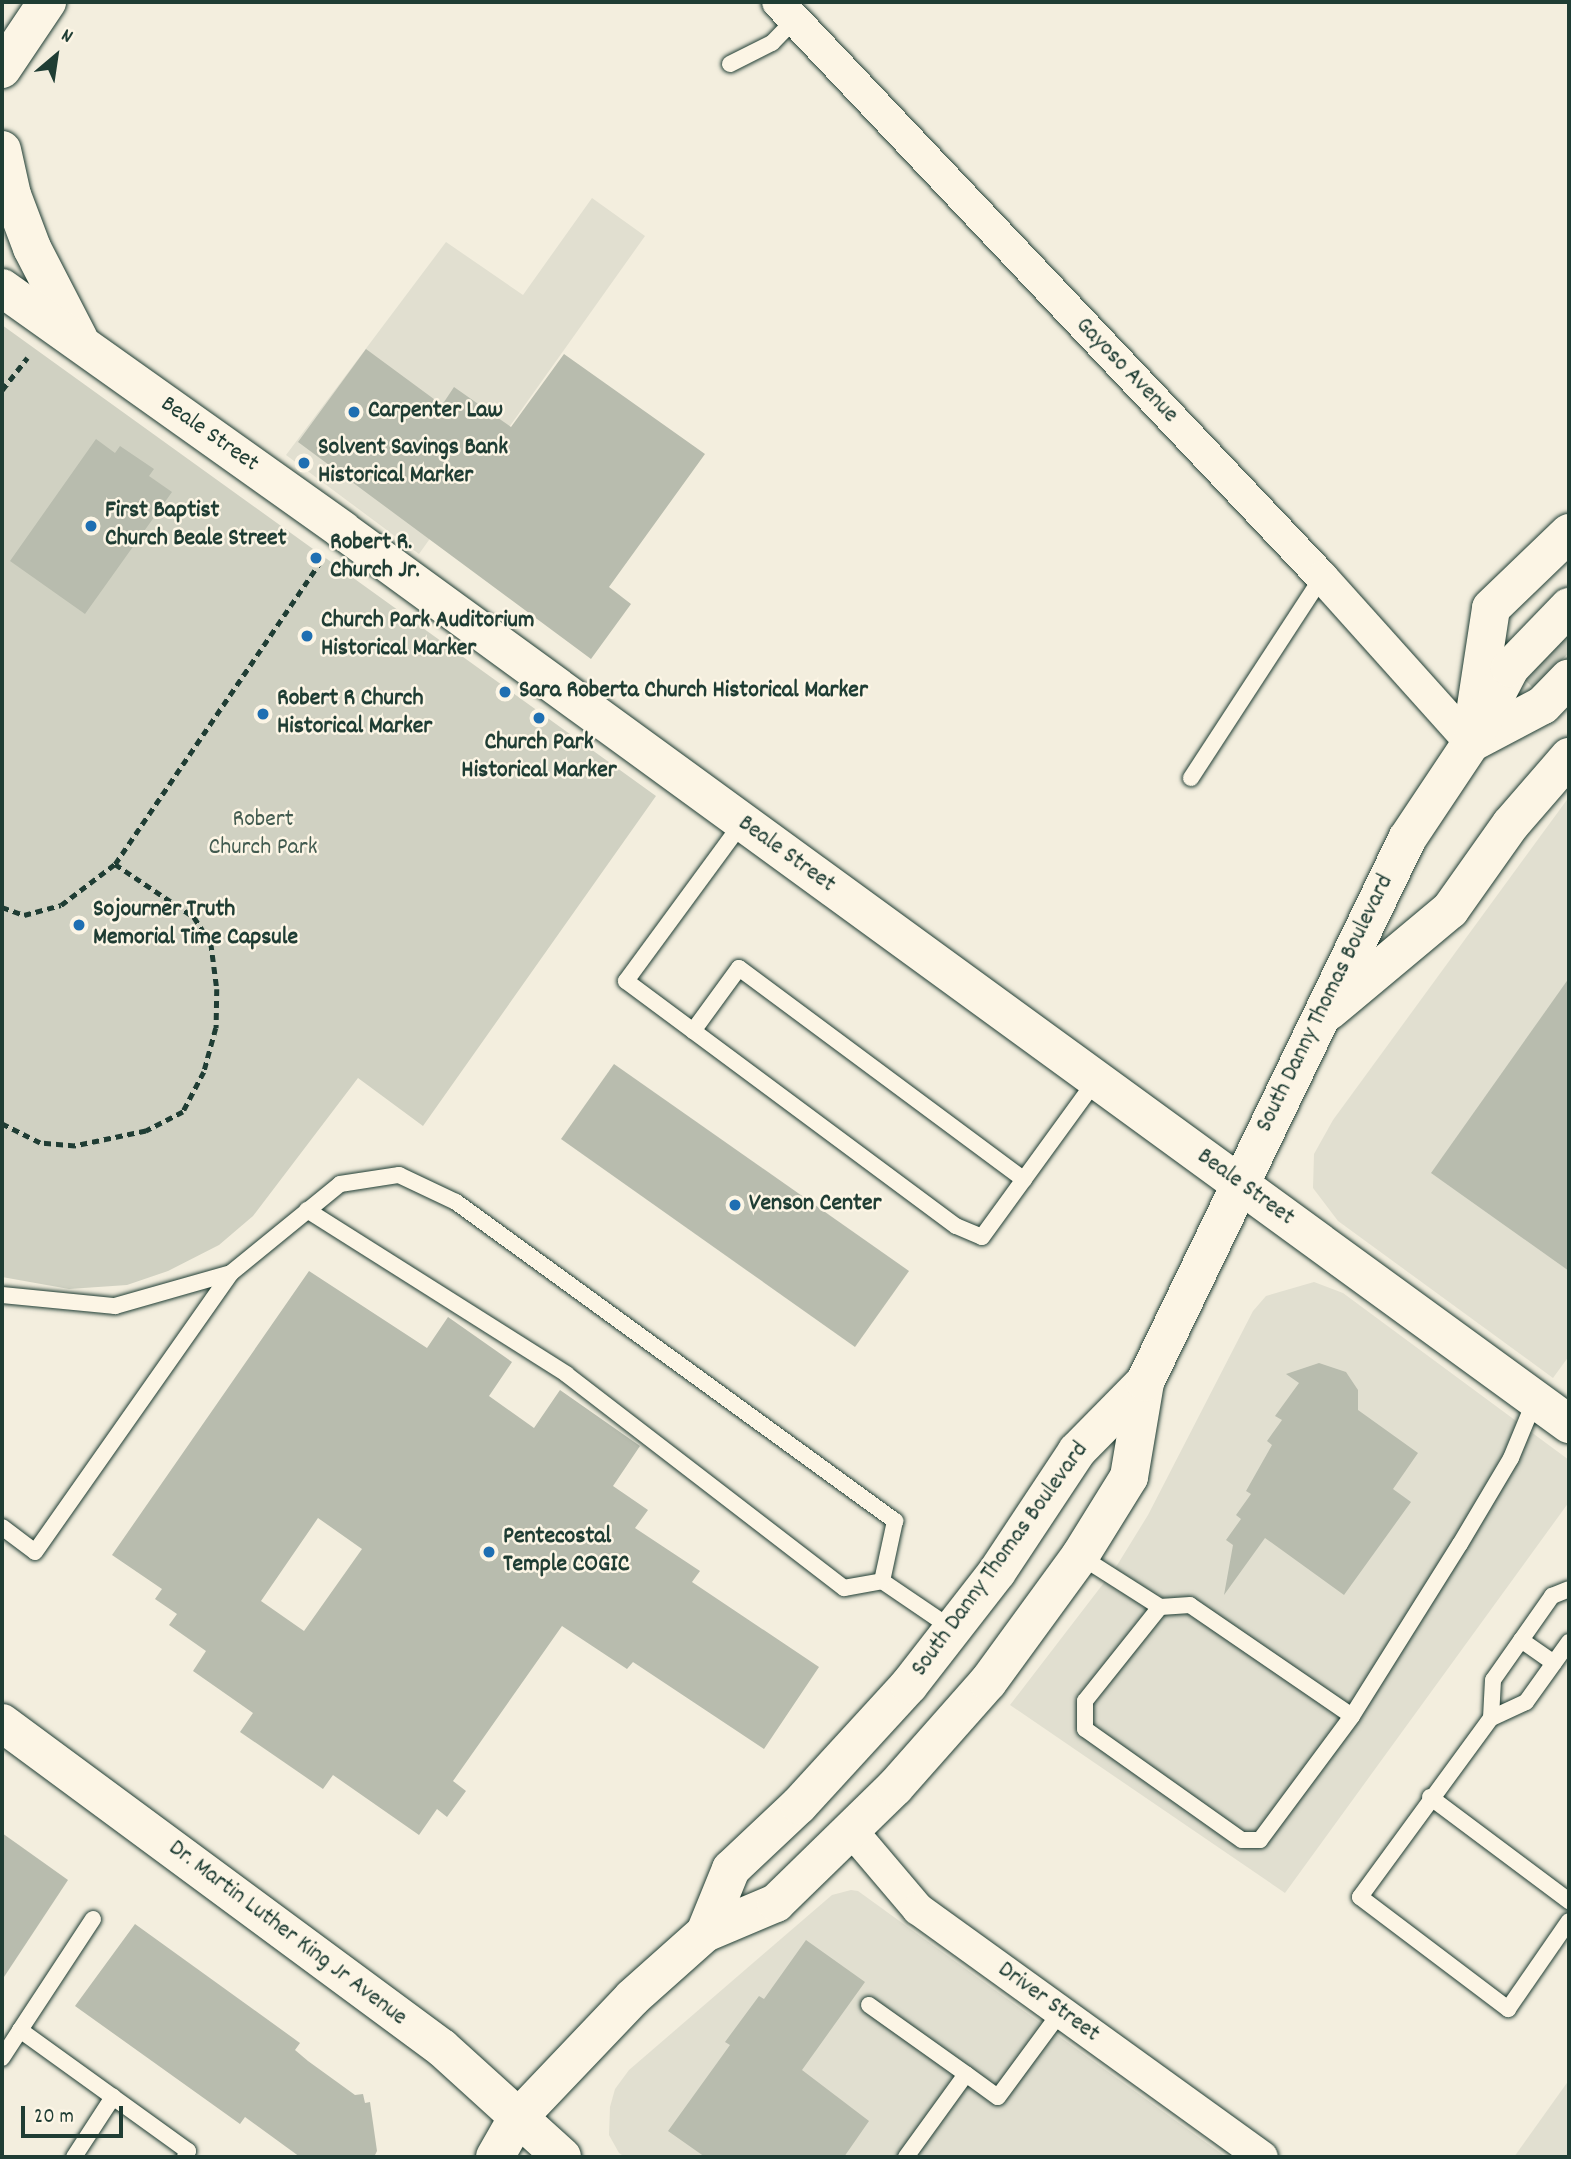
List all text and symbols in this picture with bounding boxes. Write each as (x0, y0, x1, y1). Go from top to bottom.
north arrow (21, 21, 91, 91)
text: N (56, 23, 77, 51)
street label: Gayoso Avenue (1069, 312, 1183, 430)
street label: Beale Street (154, 391, 264, 479)
place label: Carpenter Law (368, 398, 503, 426)
marker: Carpenter Law (346, 404, 362, 420)
place label: Solvent Savings Bank Historical Marker (318, 435, 508, 491)
marker: Solvent Savings Bank Historical Marker (296, 455, 312, 471)
place label: First Baptist Church Beale Street (105, 498, 287, 554)
marker: First Baptist Church Beale Street (83, 518, 99, 534)
place label: Robert R. Church Jr. (330, 530, 420, 586)
marker: Robert R. Church Jr. (308, 550, 324, 566)
place label: Church Park Auditorium Historical Marker (321, 608, 534, 664)
marker: Church Park Auditorium Historical Marker (299, 628, 315, 644)
place label: Sara Roberta Church Historical Marker (519, 678, 868, 706)
marker: Sara Roberta Church Historical Marker (497, 684, 513, 700)
place label: Robert R Church Historical Marker (277, 686, 432, 742)
marker: Robert R Church Historical Marker (255, 706, 271, 722)
marker: Church Park Historical Marker (531, 710, 547, 726)
place label: Church Park Historical Marker (461, 730, 617, 786)
park label: Robert Church Park (208, 807, 318, 863)
street label: Beale Street (732, 810, 840, 900)
street label: South Danny Thomas Boulevard (1251, 871, 1401, 1137)
place label: Sojourner Truth Memorial Time Capsule (93, 897, 298, 953)
marker: Sojourner Truth Memorial Time Capsule (71, 917, 87, 933)
street label: Beale Street (1191, 1143, 1299, 1233)
place label: Venson Center (749, 1191, 881, 1219)
marker: Venson Center (727, 1197, 743, 1213)
street label: South Danny Thomas Boulevard (906, 1437, 1096, 1683)
place label: Pentecostal Temple COGIC (503, 1524, 630, 1580)
marker: Pentecostal Temple COGIC (481, 1544, 497, 1560)
street label: Dr. Martin Luther King Jr Avenue (162, 1835, 412, 2033)
street label: Driver Street (991, 1956, 1105, 2050)
scale bar (24, 2092, 126, 2136)
text: 20 m (34, 2103, 74, 2133)

